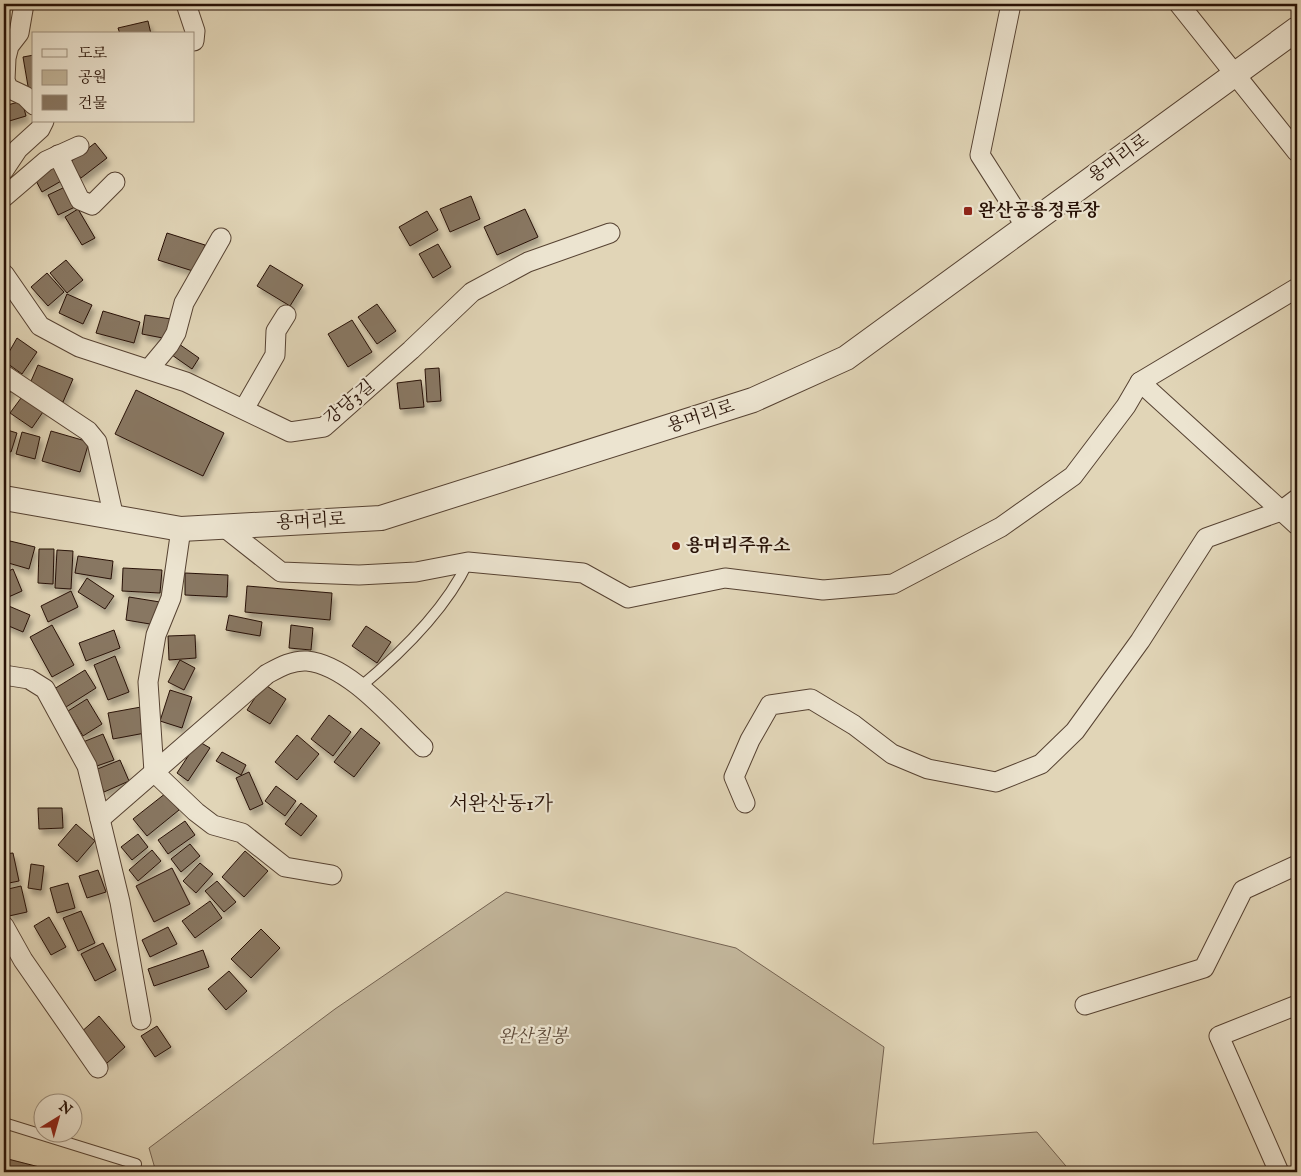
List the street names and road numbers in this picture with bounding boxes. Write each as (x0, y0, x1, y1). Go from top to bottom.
street label: 용머리로 (1084, 129, 1154, 189)
street label: 강당3길 (320, 375, 380, 431)
street label: 용머리로 (664, 395, 738, 439)
street label: 용머리로 (276, 509, 346, 535)

